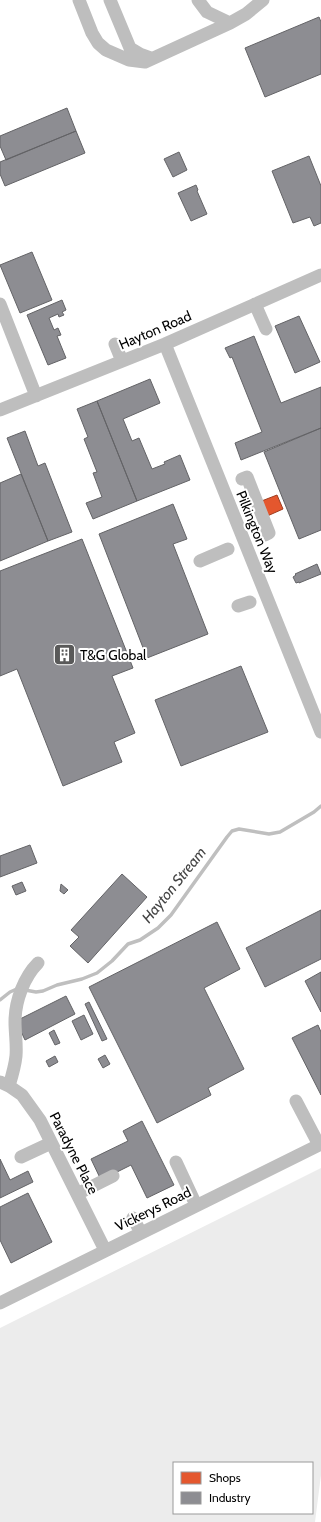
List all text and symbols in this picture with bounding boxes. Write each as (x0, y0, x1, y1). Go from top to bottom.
street label: Hayton Road (116, 307, 194, 353)
street label: Pilkington Way (232, 488, 282, 576)
building icon: T&G Global (51, 642, 77, 668)
place label: T&G Global (80, 646, 147, 664)
water label: Hayton Stream (138, 844, 210, 926)
street label: Paradyne Place (46, 1109, 102, 1197)
street label: Vickerys Road (112, 1183, 194, 1235)
legend (173, 1462, 313, 1514)
text: Shops (209, 1470, 241, 1485)
text: Industry (209, 1490, 250, 1505)

